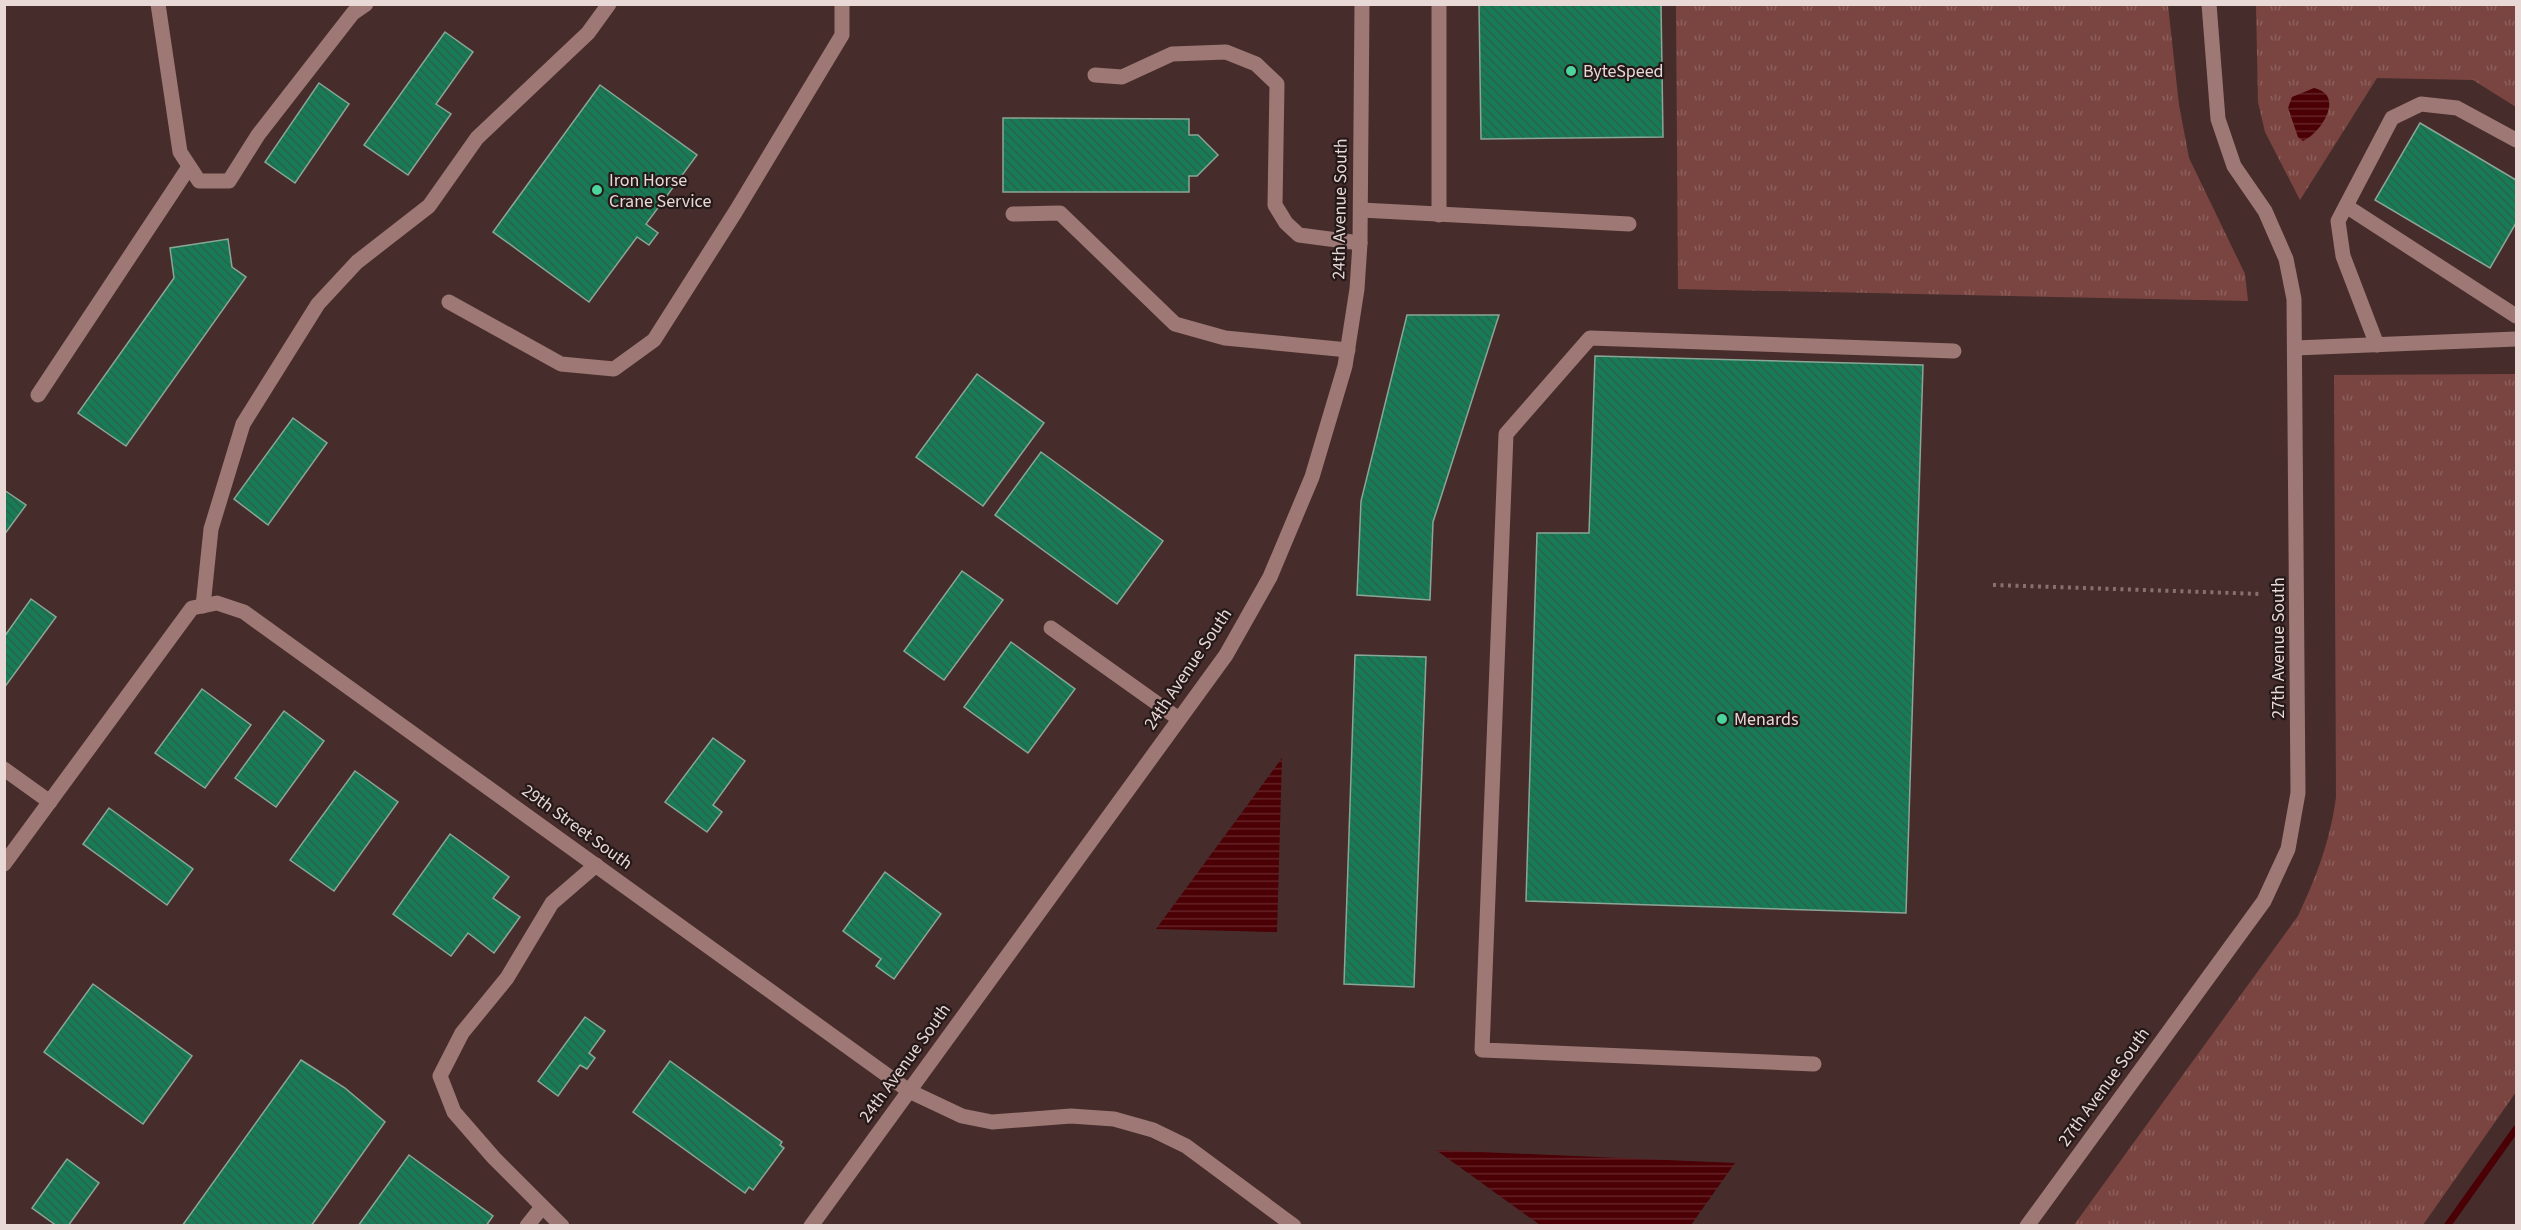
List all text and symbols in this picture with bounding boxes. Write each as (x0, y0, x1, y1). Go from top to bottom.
place label: ByteSpeed (1583, 59, 1664, 84)
marker: ByteSpeed (1564, 64, 1578, 78)
street label: 24th Avenue South (1326, 138, 1354, 280)
place label: Iron Horse Crane Service (609, 168, 711, 214)
marker: Iron Horse Crane Service (590, 183, 604, 197)
street label: 27th Avenue South (2266, 577, 2291, 719)
street label: 24th Avenue South (1138, 603, 1238, 735)
place label: Menards (1734, 707, 1799, 732)
marker: Menards (1715, 712, 1729, 726)
street label: 29th Street South (517, 778, 637, 876)
street label: 24th Avenue South (853, 998, 957, 1128)
street label: 27th Avenue South (2052, 1022, 2156, 1152)

